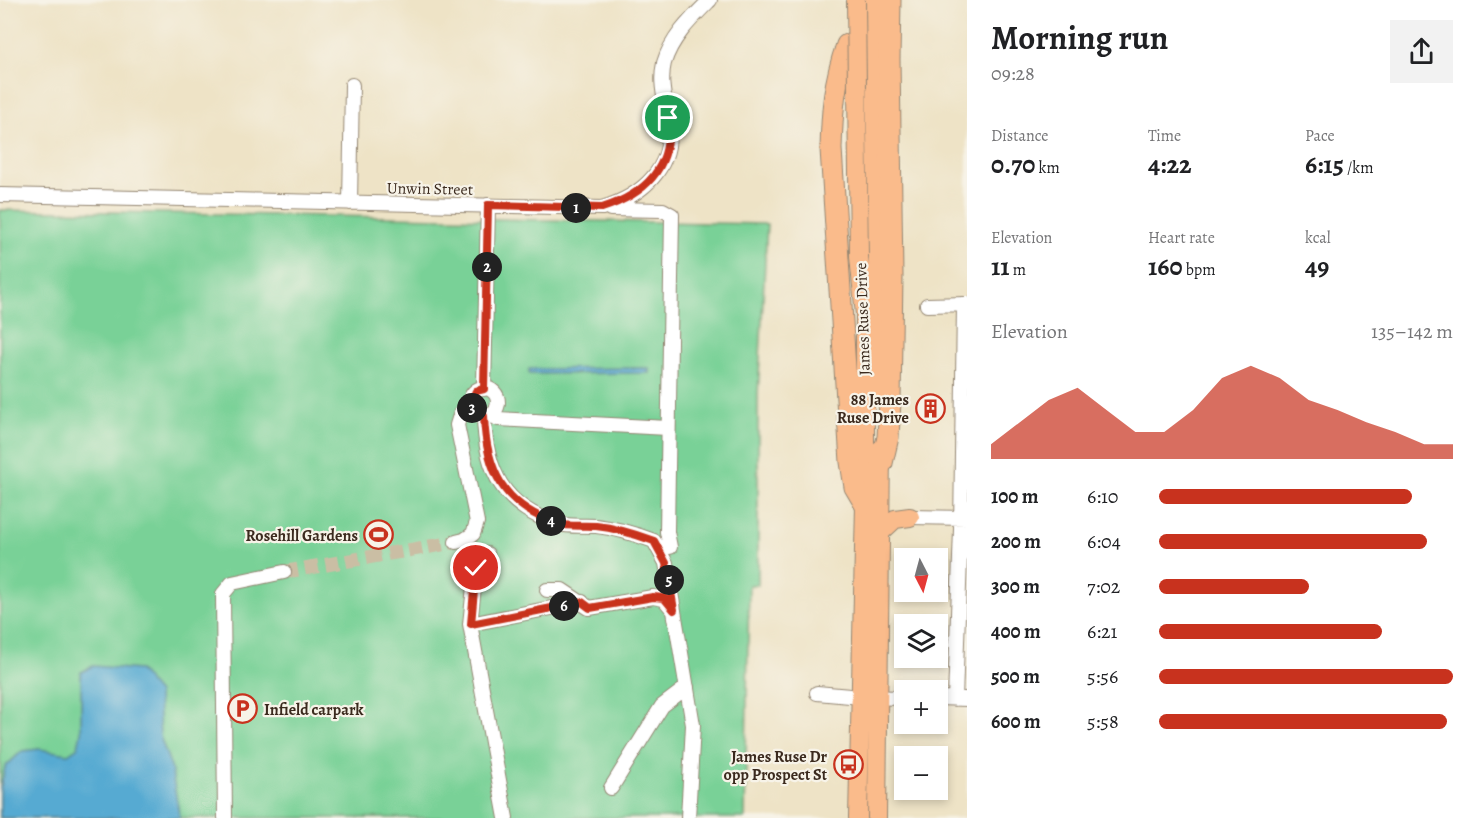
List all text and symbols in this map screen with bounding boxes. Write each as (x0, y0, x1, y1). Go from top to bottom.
text: Morning run (991, 15, 1168, 60)
button: share (1390, 20, 1453, 83)
text: 09:28 (991, 60, 1035, 87)
pin (642, 92, 693, 143)
icon: arrive (651, 101, 684, 134)
text: Distance (991, 125, 1048, 147)
text: Time (1148, 125, 1181, 147)
text: Pace (1305, 125, 1335, 147)
text: 0.70 (991, 147, 1035, 182)
text: 4:22 (1148, 147, 1192, 182)
text: 6:15 (1305, 147, 1344, 182)
text: km (1035, 157, 1060, 179)
text: /km (1344, 157, 1373, 179)
street label: Unwin Street (387, 177, 473, 201)
pin: 1 (561, 193, 591, 223)
text: 1 (573, 197, 579, 219)
text: Elevation (991, 227, 1052, 249)
text: Heart rate (1148, 227, 1215, 249)
text: kcal (1305, 227, 1331, 249)
text: 11 (991, 249, 1010, 284)
text: 160 (1148, 249, 1183, 284)
text: 49 (1305, 249, 1329, 284)
pin: 2 (472, 252, 502, 282)
text: 2 (483, 256, 491, 278)
text: m (1010, 259, 1026, 281)
text: bpm (1183, 259, 1216, 281)
street label: James Ruse Drive (850, 262, 876, 376)
text: Elevation (991, 318, 1068, 345)
text: 135–142 m (1371, 318, 1453, 345)
place label: 88 James Ruse Drive (837, 389, 909, 429)
building icon: 88 James Ruse Drive (914, 392, 946, 424)
pin: 3 (457, 393, 487, 423)
text: 3 (469, 397, 475, 419)
text: 100 m (991, 483, 1039, 510)
text: 6:10 (1087, 483, 1119, 510)
pin: 4 (536, 506, 566, 536)
text: 4 (547, 510, 555, 532)
sports icon: Rosehill Gardens (363, 519, 395, 551)
place label: Rosehill Gardens (246, 525, 358, 547)
text: 200 m (991, 528, 1041, 555)
text: 6:04 (1087, 528, 1121, 555)
pin (450, 542, 501, 593)
north arrow (894, 548, 948, 602)
map controls (894, 548, 948, 800)
icon: check (459, 551, 492, 584)
pin: 5 (654, 565, 684, 595)
text: 5 (666, 569, 672, 591)
text: 300 m (991, 573, 1040, 600)
text: 7:02 (1087, 573, 1120, 600)
pin: 6 (549, 591, 579, 621)
text: 6 (560, 595, 568, 617)
button: layers (894, 614, 948, 668)
text: 400 m (991, 618, 1041, 645)
text: 6:21 (1087, 618, 1117, 645)
text: 500 m (991, 663, 1040, 690)
text: 5:56 (1087, 663, 1118, 690)
button: + (894, 680, 948, 734)
parking icon: Infield carpark (227, 693, 259, 725)
place label: Infield carpark (264, 699, 364, 721)
text: 600 m (991, 708, 1041, 735)
text: 5:58 (1087, 708, 1119, 735)
place label: James Ruse Dr opp Prospect St (723, 746, 828, 786)
button: − (894, 746, 948, 800)
bus stop icon: James Ruse Dr opp Prospect St (832, 749, 864, 781)

